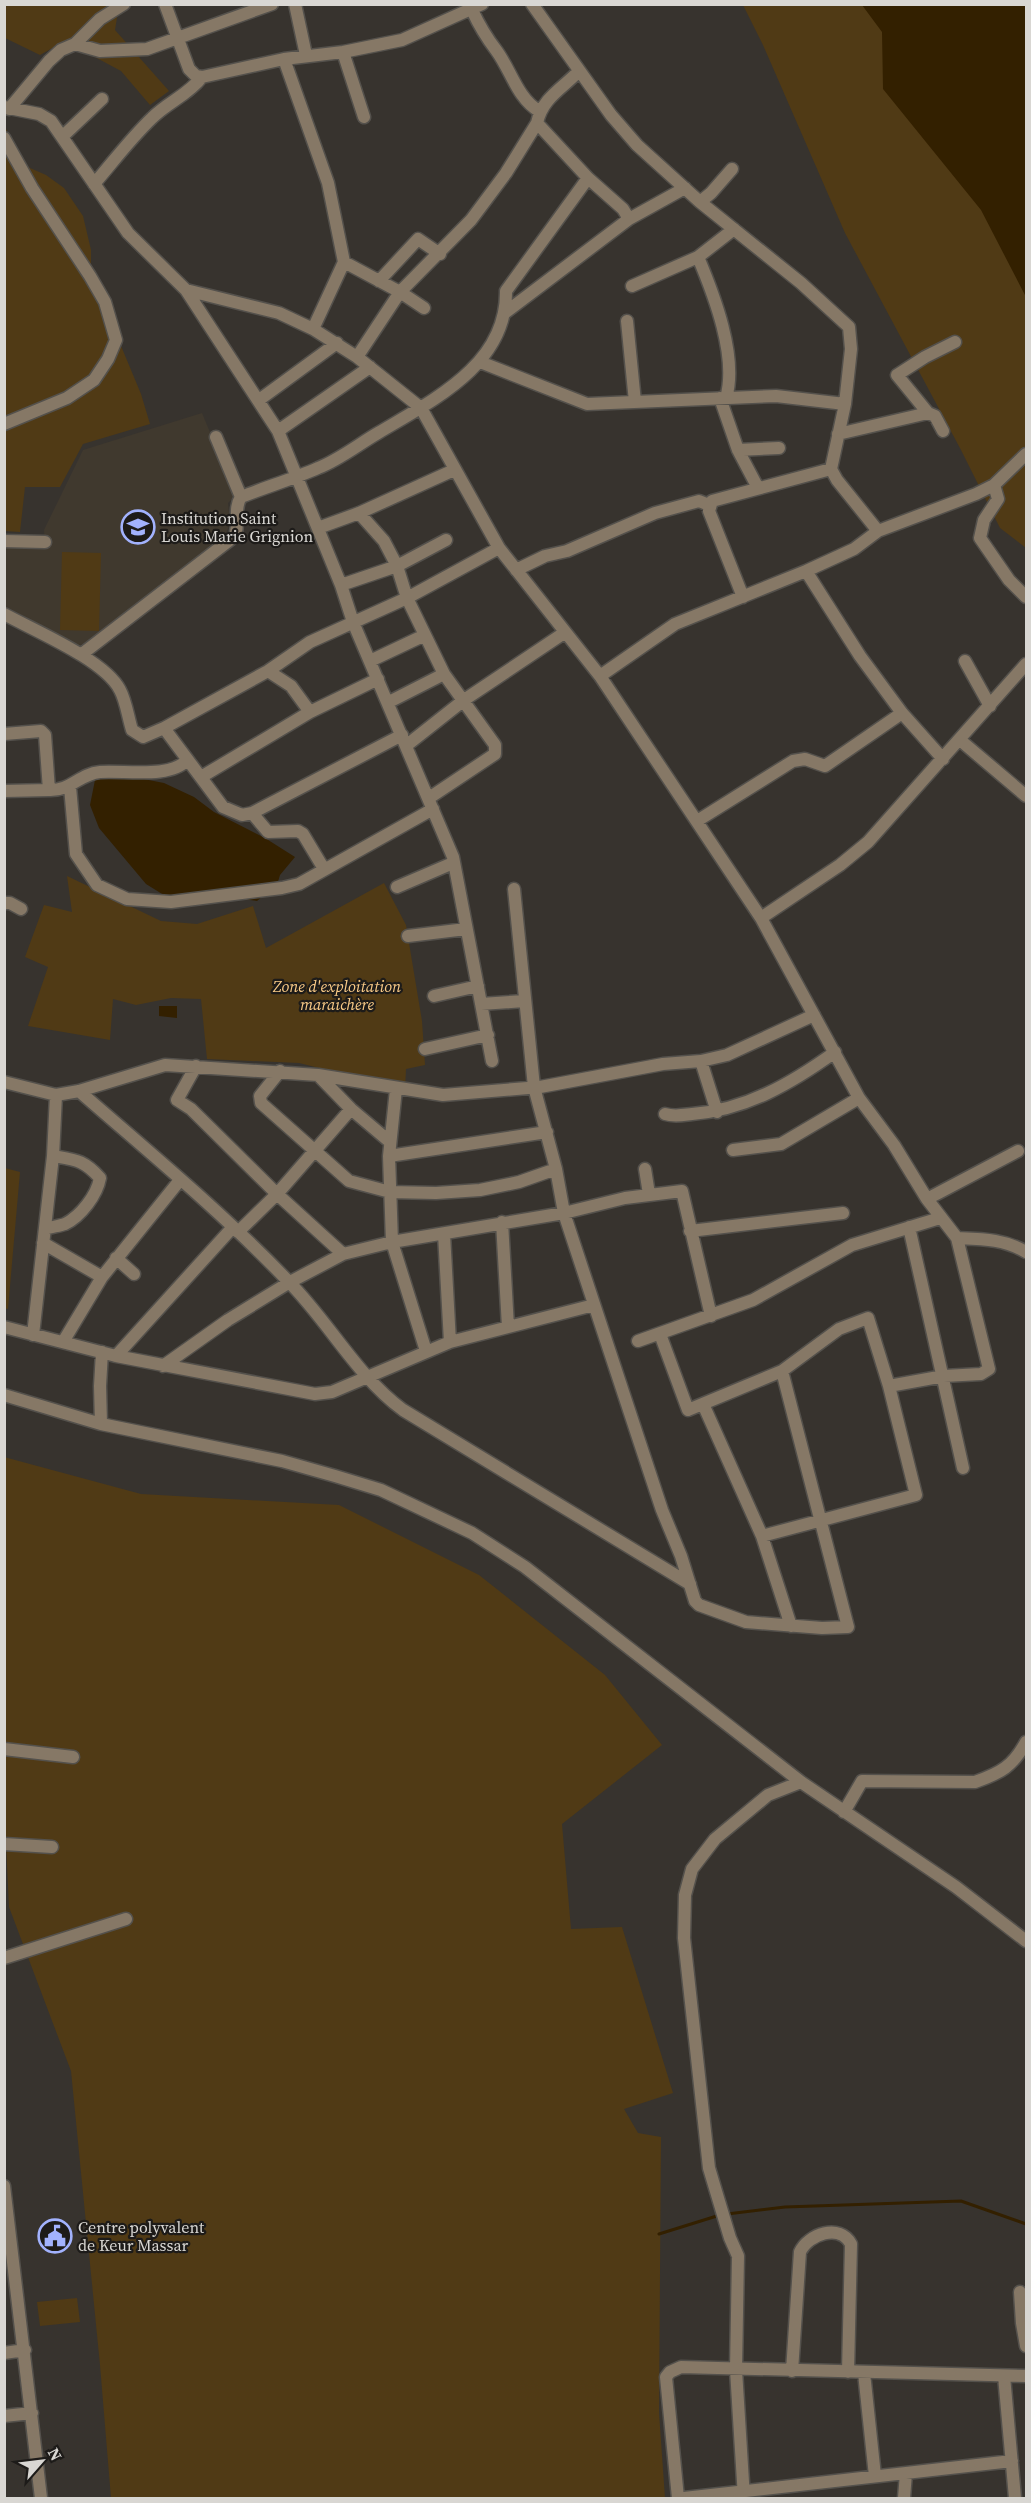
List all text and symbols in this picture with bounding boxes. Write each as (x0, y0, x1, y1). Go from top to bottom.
place label: Institution Saint Louis Marie Grignion (161, 507, 314, 547)
school or university icon: Institution Saint Louis Marie Grignion (120, 509, 156, 545)
park label: Zone d'exploitation maraichère (272, 975, 401, 1015)
place label: Centre polyvalent de Keur Massar (78, 2216, 205, 2256)
public building icon: Centre polyvalent de Keur Massar (37, 2218, 73, 2254)
north arrow (12, 2431, 72, 2491)
text: N (43, 2444, 68, 2465)

